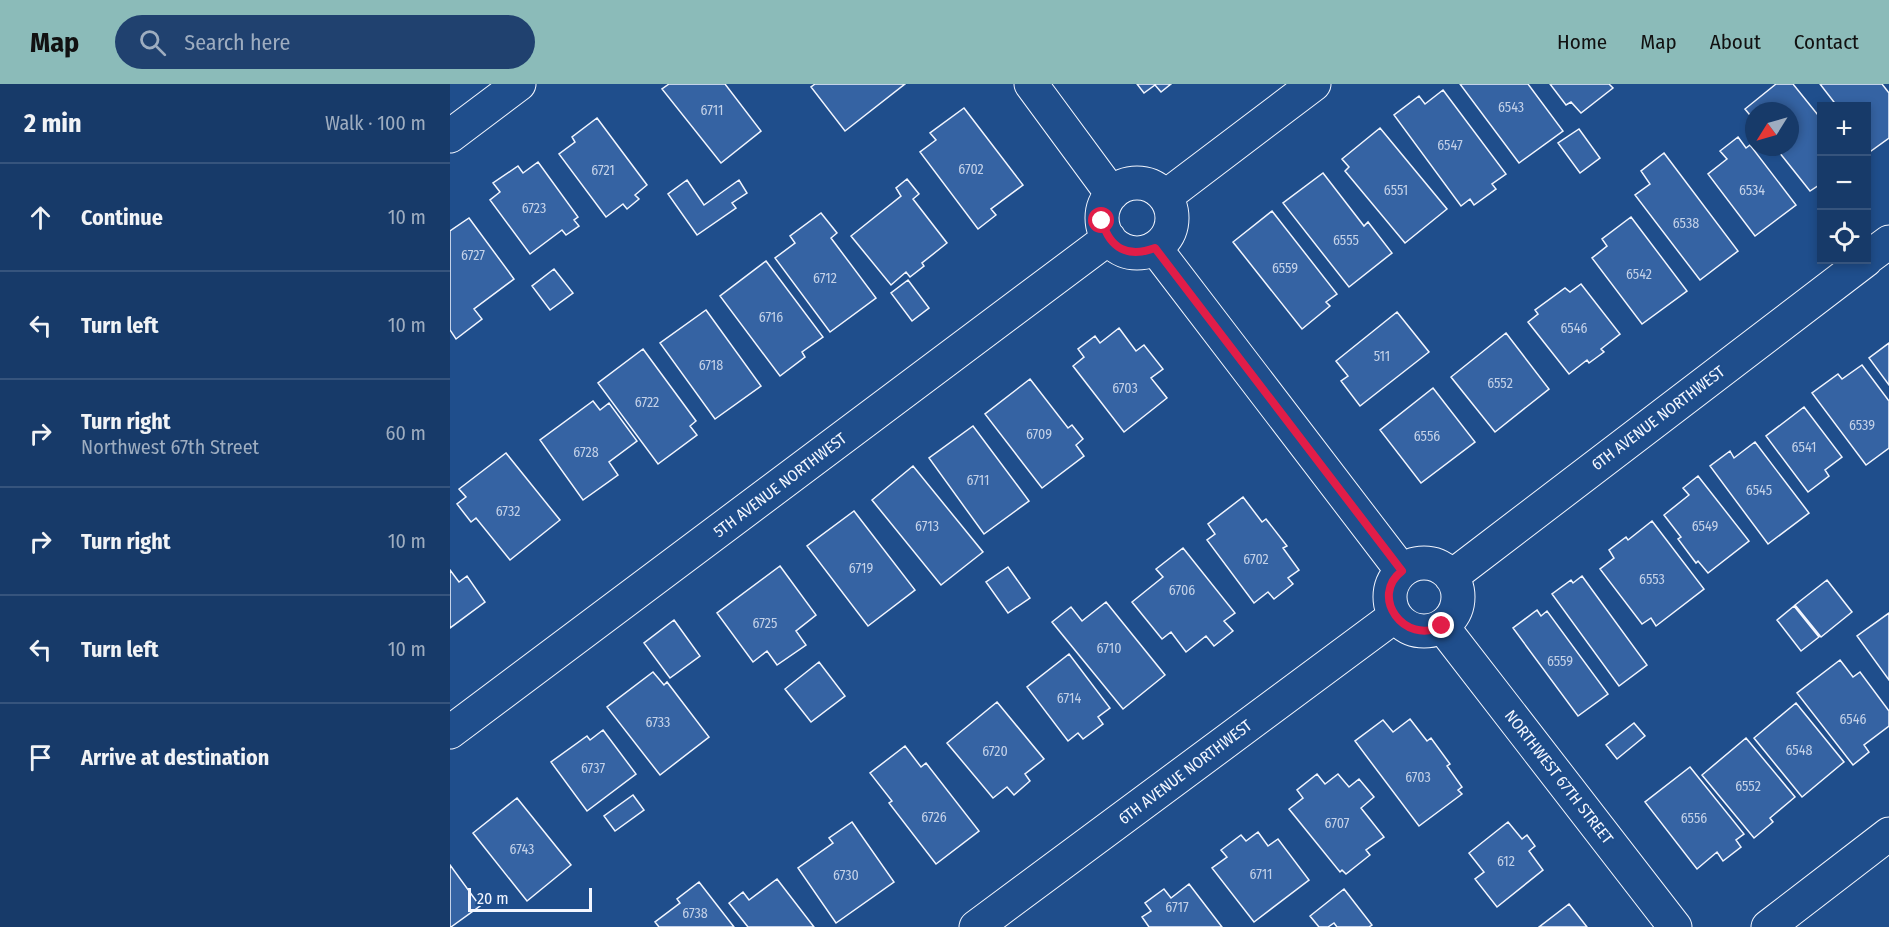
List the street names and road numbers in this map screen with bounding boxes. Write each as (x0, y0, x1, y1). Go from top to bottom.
street label: 6TH AVENUE NORTHWEST (1588, 361, 1729, 474)
street label: 5TH AVENUE NORTHWEST (710, 429, 851, 541)
street label: NORTHWEST 67TH STREET (1501, 706, 1617, 848)
street label: 6TH AVENUE NORTHWEST (1115, 715, 1256, 828)

